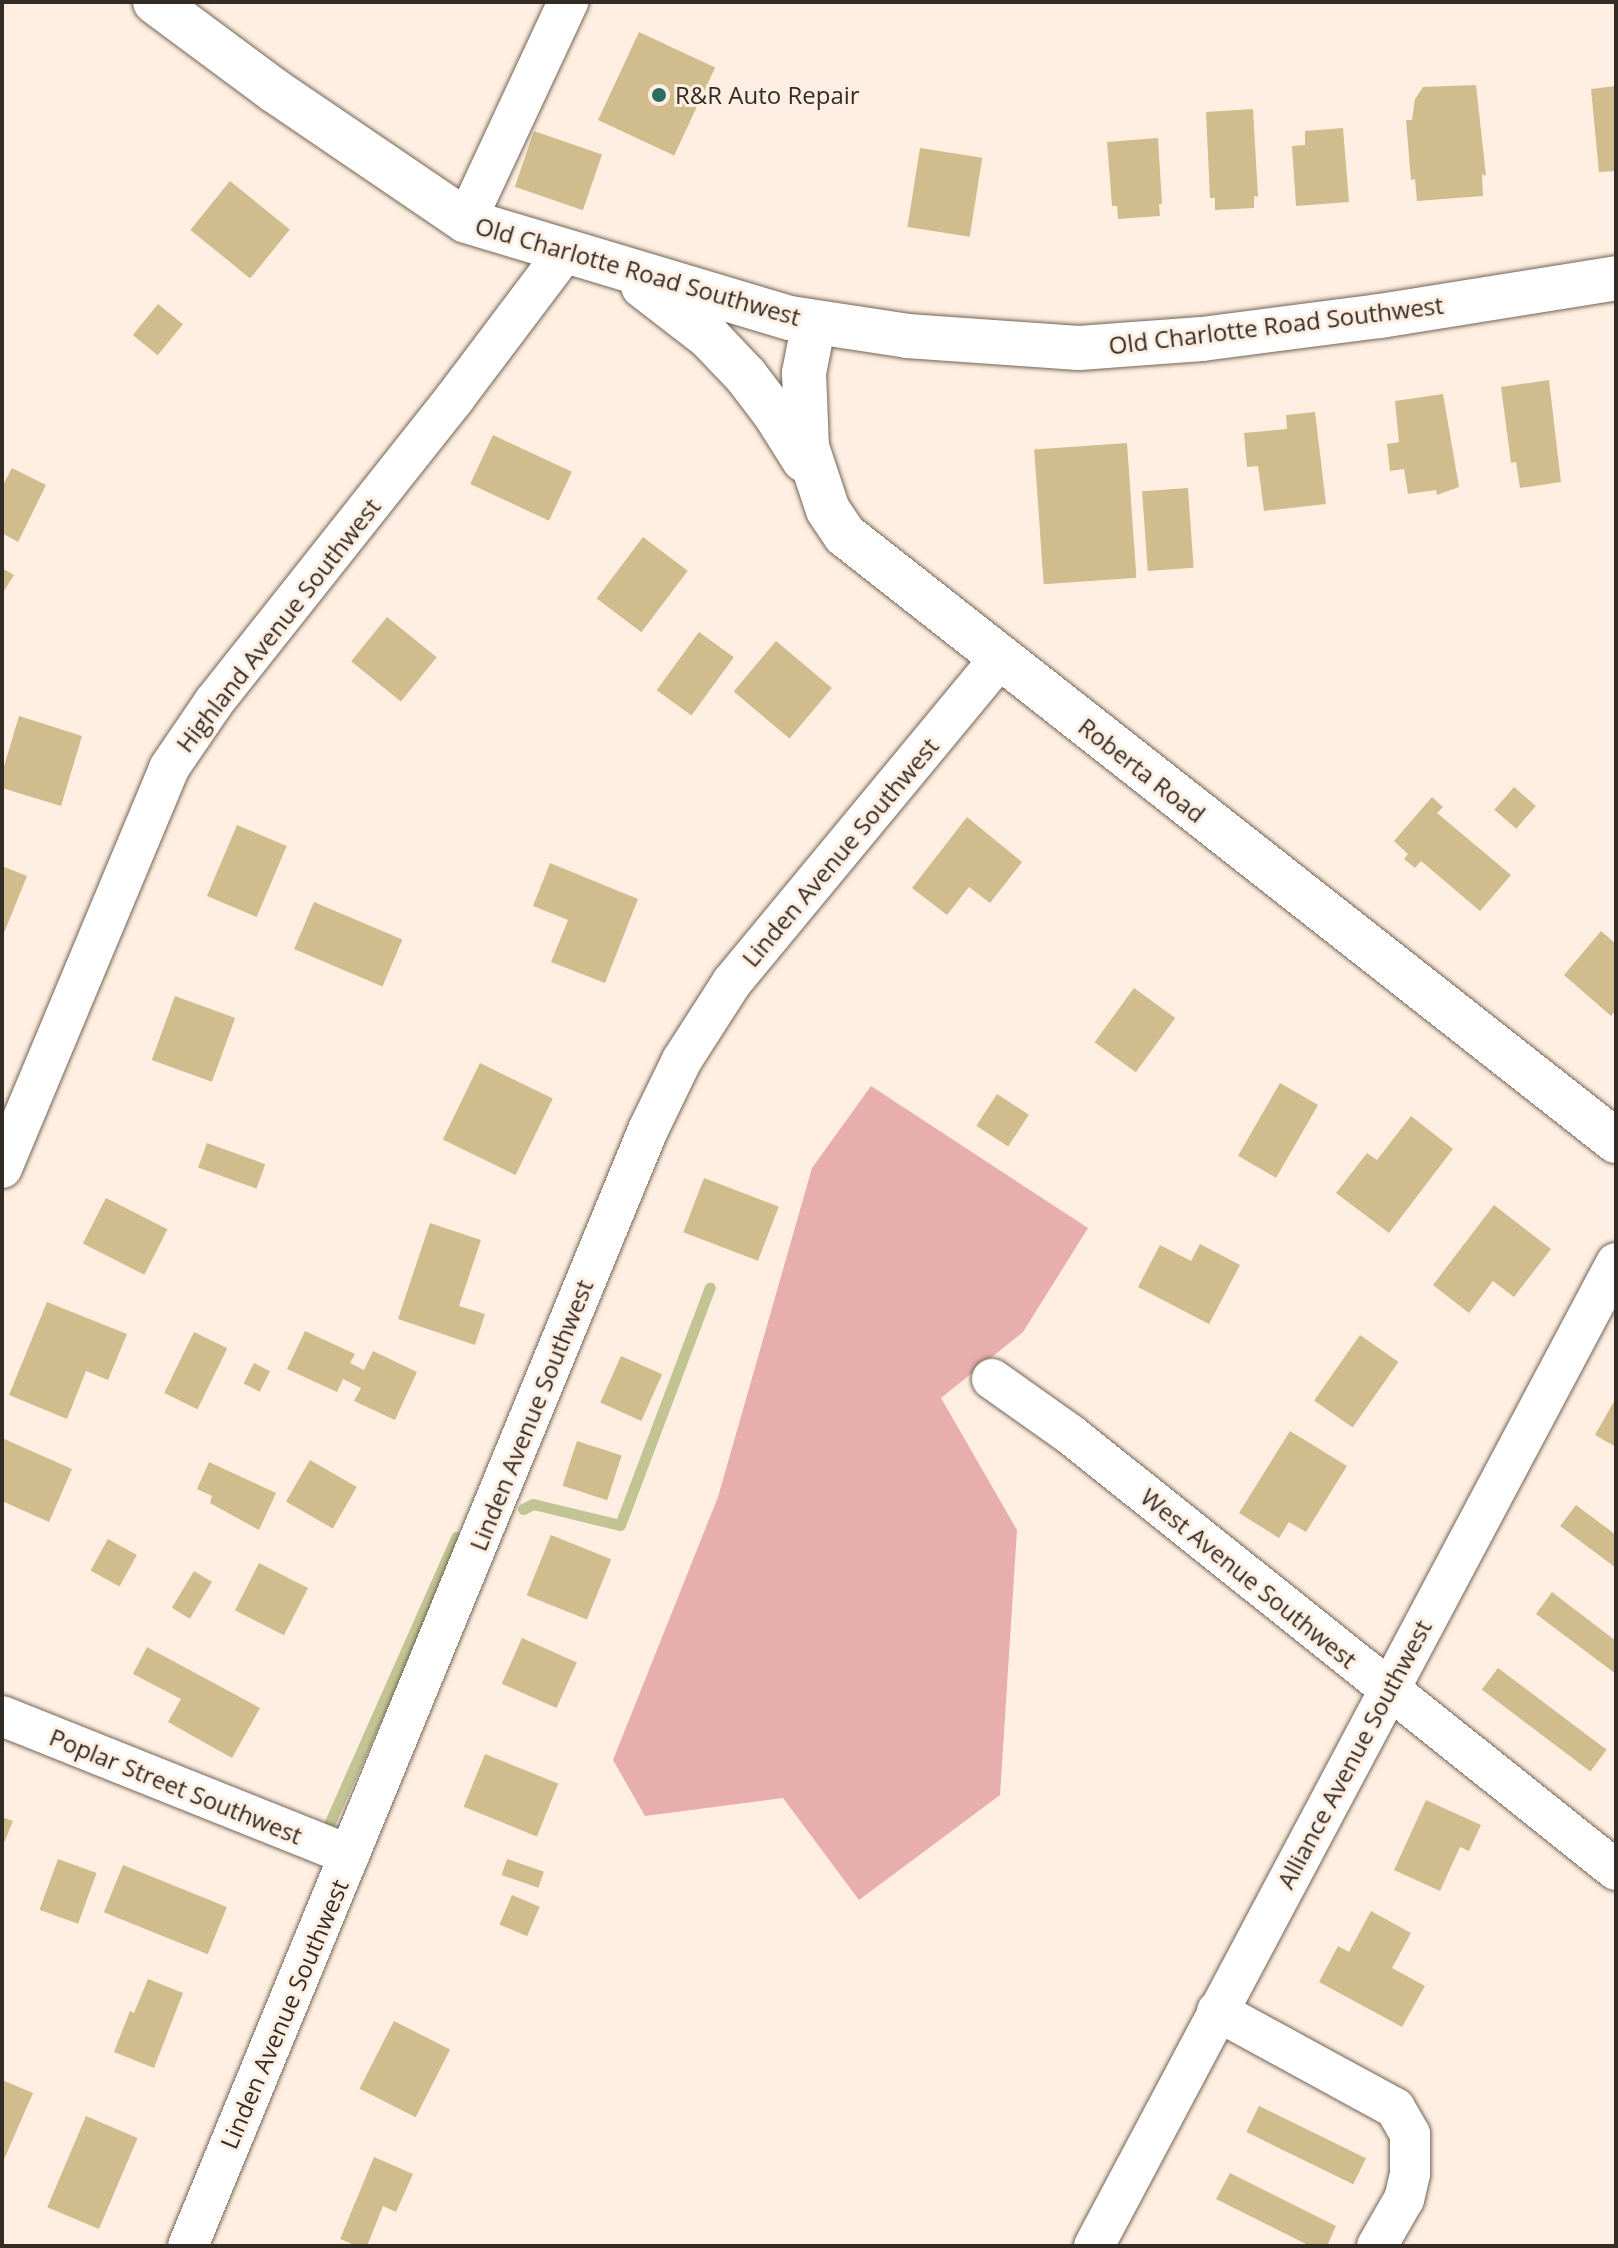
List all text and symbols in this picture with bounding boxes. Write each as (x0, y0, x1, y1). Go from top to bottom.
place label: R&R Auto Repair (675, 81, 860, 109)
marker: R&R Auto Repair (650, 86, 668, 104)
street label: Old Charlotte Road Southwest (472, 211, 804, 331)
street label: Old Charlotte Road Southwest (1107, 290, 1445, 360)
street label: Highland Avenue Southwest (170, 492, 386, 758)
street label: Roberta Road (1073, 712, 1211, 828)
street label: Linden Avenue Southwest (736, 732, 944, 972)
street label: Linden Avenue Southwest (463, 1275, 599, 1555)
street label: West Avenue Southwest (1135, 1482, 1363, 1674)
street label: Alliance Avenue Southwest (1271, 1615, 1437, 1893)
street label: Poplar Street Southwest (45, 1722, 307, 1850)
street label: Linden Avenue Southwest (214, 1875, 354, 2153)

